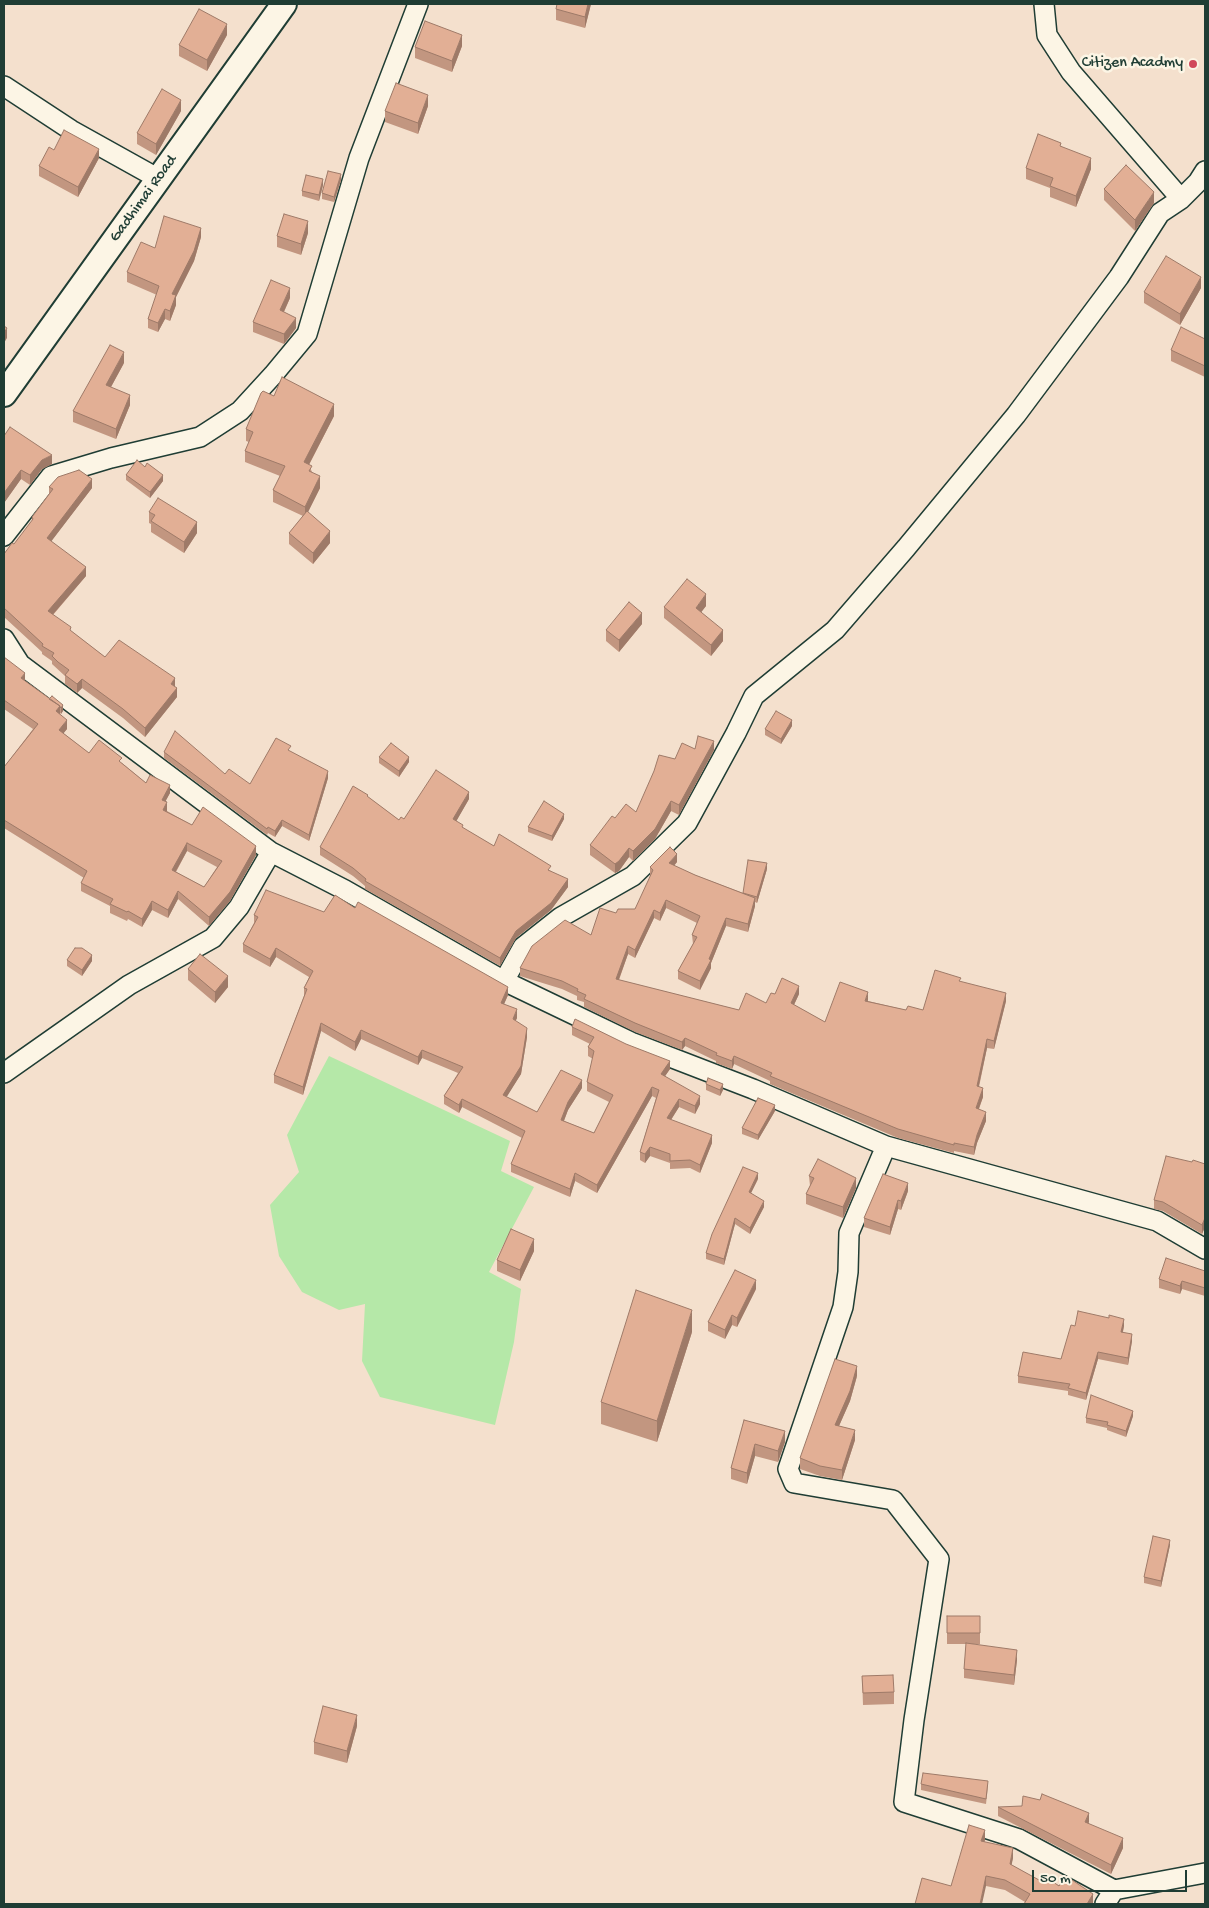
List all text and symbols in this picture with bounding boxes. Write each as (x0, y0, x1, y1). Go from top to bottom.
place label: Citizen Acadmy (1082, 54, 1183, 74)
marker: Citizen Acadmy (1187, 58, 1199, 70)
street label: Gadhimai Road (106, 152, 182, 246)
scale bar (1034, 1860, 1189, 1892)
text: 50 m (1040, 1870, 1071, 1888)

